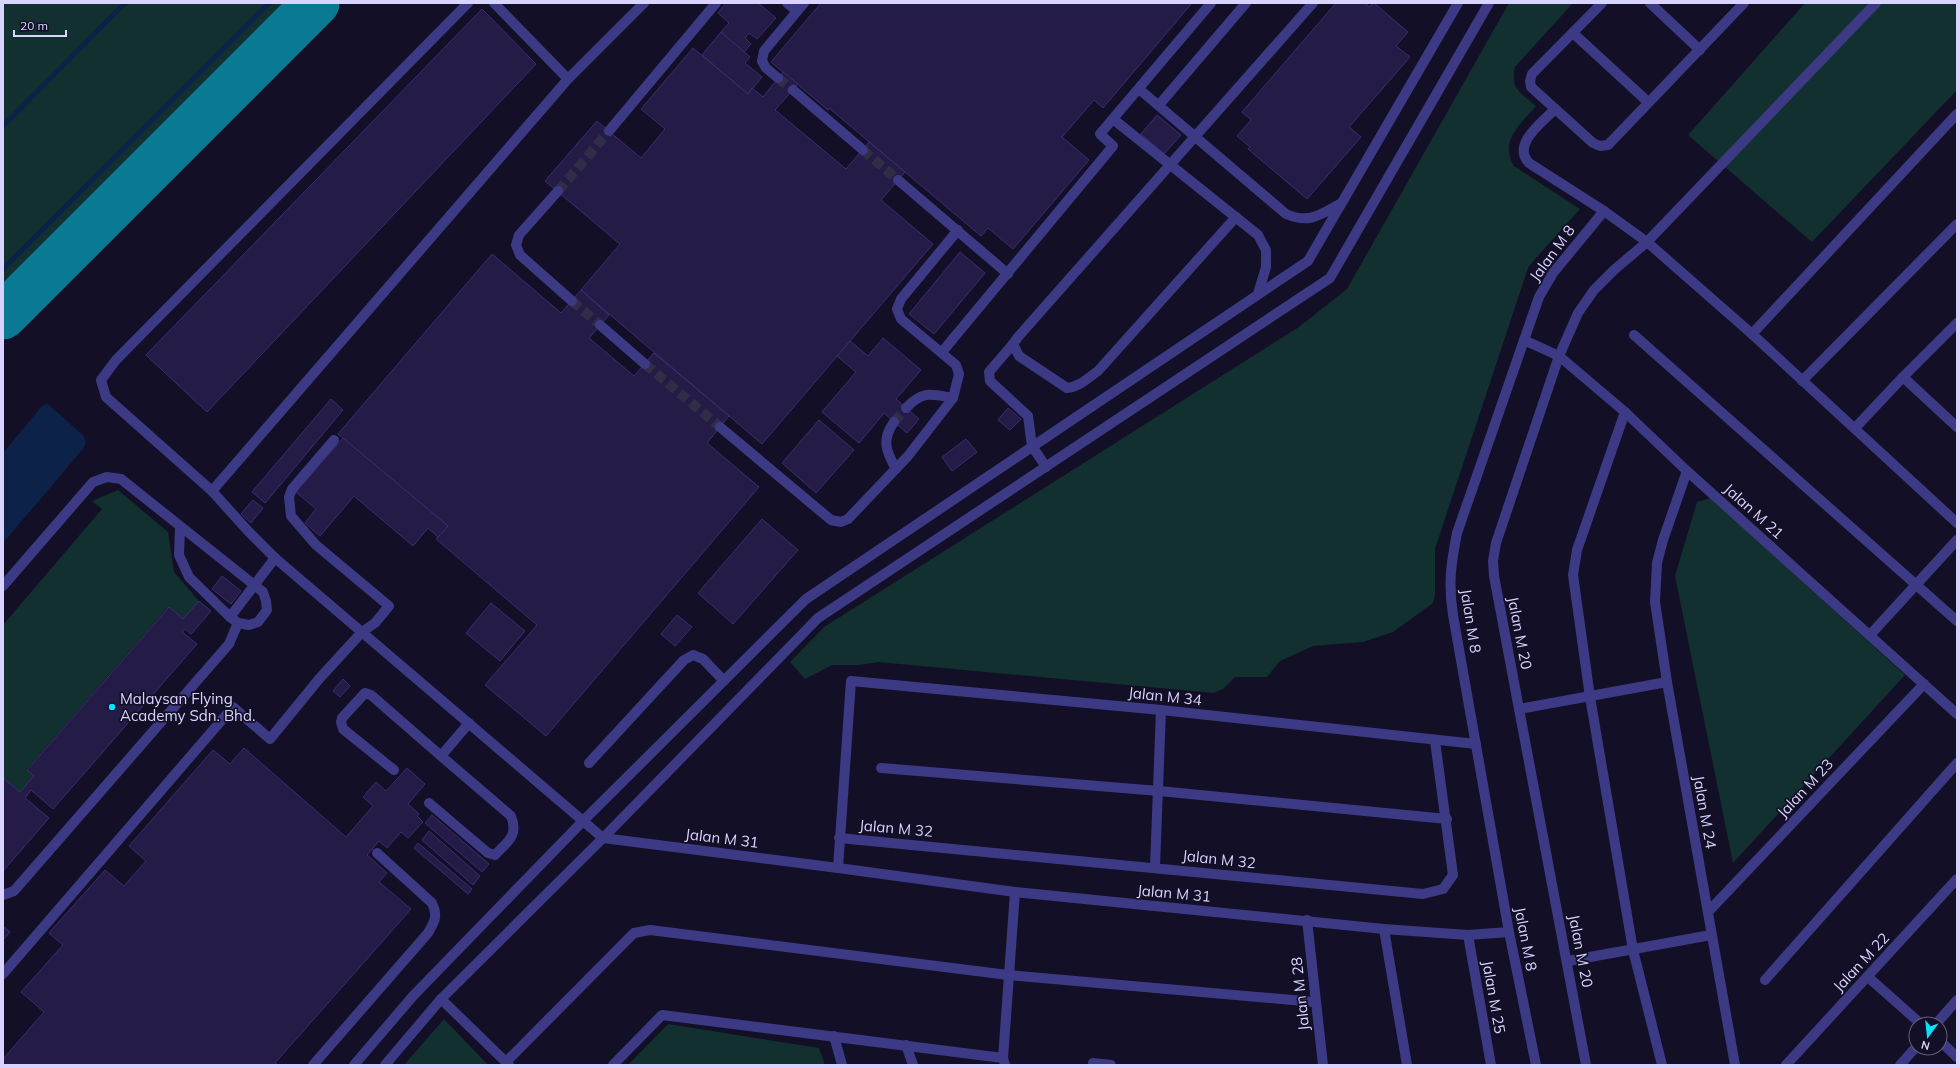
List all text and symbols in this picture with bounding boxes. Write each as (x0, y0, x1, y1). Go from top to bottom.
scale bar (14, 12, 66, 38)
text: 20 m (20, 18, 48, 33)
street label: Jalan M 8 (1525, 221, 1579, 285)
street label: Jalan M 21 (1720, 479, 1788, 543)
street label: Jalan M 8 (1457, 587, 1485, 655)
street label: Jalan M 20 (1504, 595, 1536, 671)
street label: Jalan M 34 (1127, 683, 1203, 709)
place label: Malaysan Flying Academy Sdn. Bhd. (120, 689, 255, 725)
marker: Malaysan Flying Academy Sdn. Bhd. (107, 702, 117, 712)
street label: Jalan M 23 (1773, 754, 1837, 822)
street label: Jalan M 24 (1689, 774, 1721, 850)
street label: Jalan M 32 (858, 815, 934, 841)
street label: Jalan M 31 (684, 824, 760, 852)
street label: Jalan M 32 (1181, 846, 1257, 872)
street label: Jalan M 31 (1136, 880, 1212, 906)
street label: Jalan M 8 (1510, 905, 1542, 973)
street label: Jalan M 20 (1565, 913, 1597, 989)
street label: Jalan M 22 (1829, 928, 1893, 996)
street label: Jalan M 28 (1287, 956, 1313, 1032)
street label: Jalan M 25 (1478, 959, 1510, 1035)
north arrow (1908, 1016, 1948, 1056)
text: N (1920, 1038, 1931, 1053)

